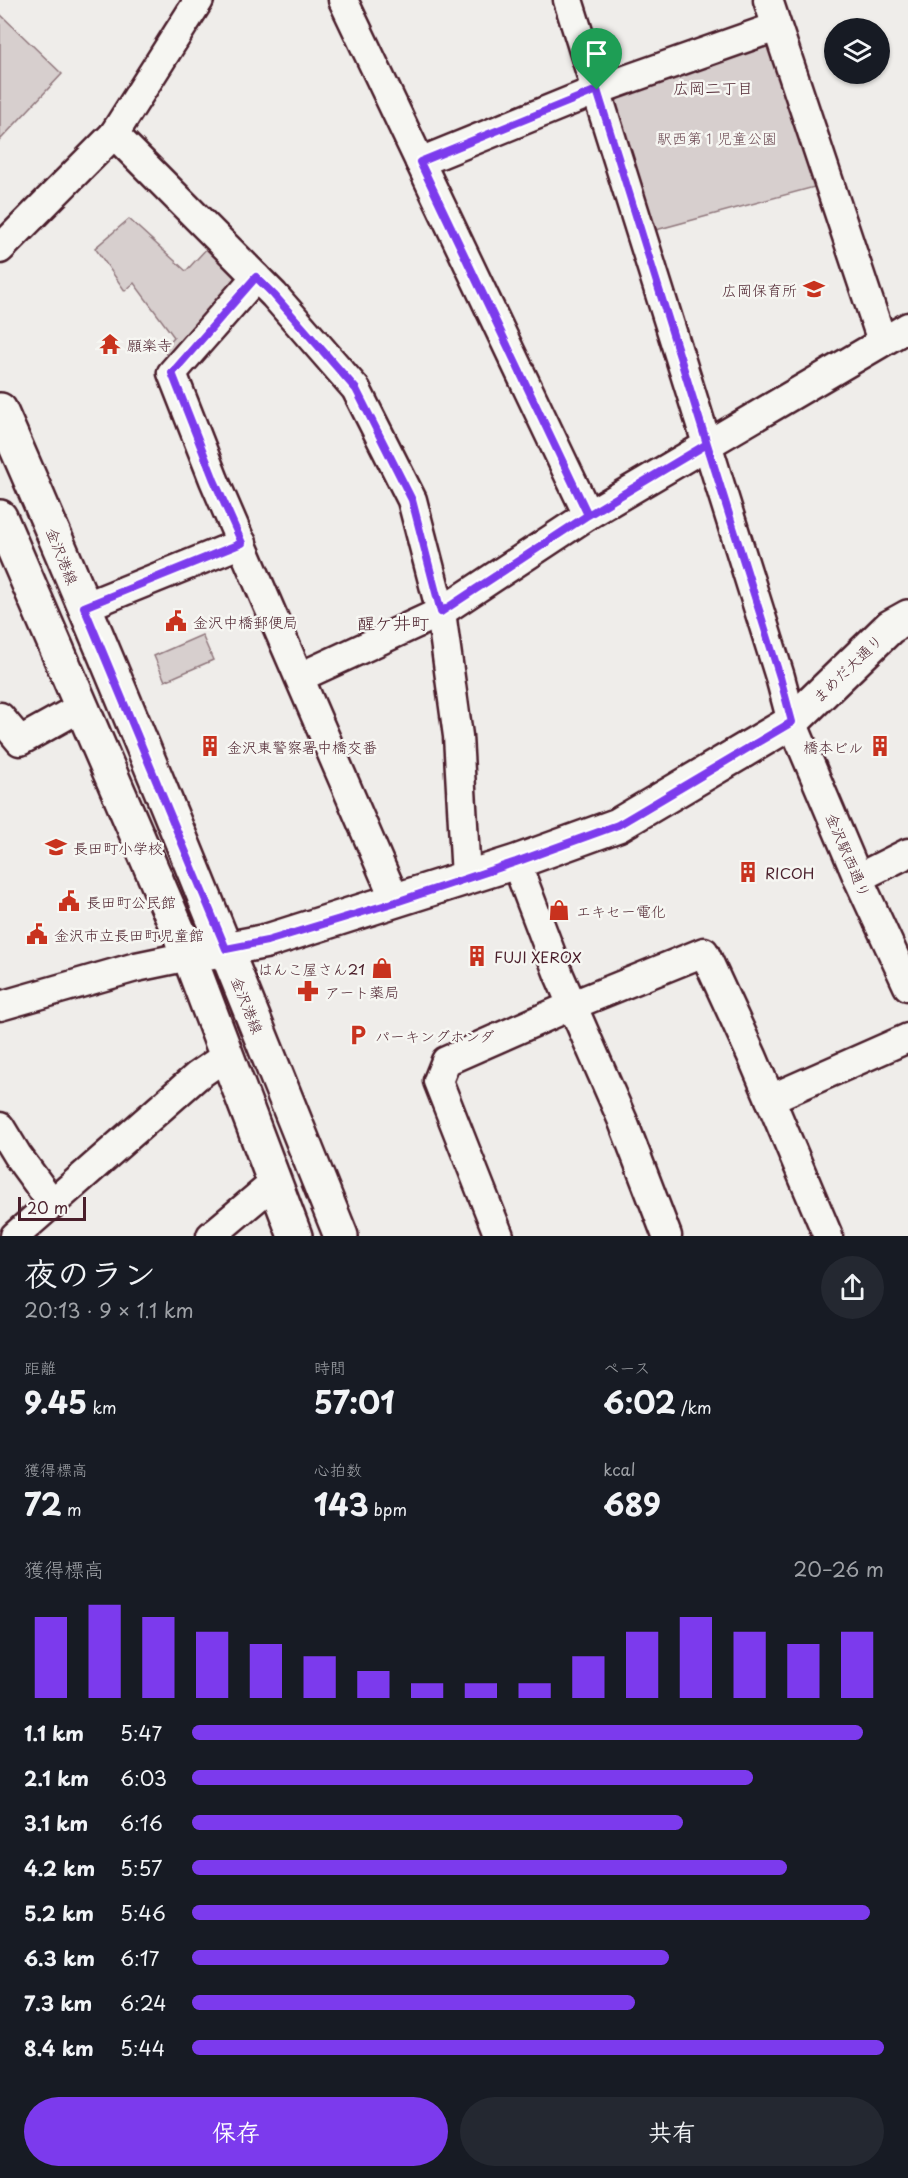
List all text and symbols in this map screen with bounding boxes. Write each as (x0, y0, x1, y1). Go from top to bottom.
map controls (824, 18, 890, 84)
button: layers (824, 18, 890, 84)
pin (571, 28, 622, 90)
icon: arrive (580, 37, 613, 70)
district label: 広岡二丁目 (673, 75, 753, 99)
park label: 駅西第１児童公園 (657, 126, 777, 149)
school or university icon: 広岡保育所 (802, 277, 826, 301)
place label: 広岡保育所 (722, 278, 797, 301)
temple icon: 願楽寺 (98, 332, 122, 356)
place label: 願楽寺 (127, 333, 172, 356)
street label: 金沢港線 (41, 524, 85, 588)
public building icon: 金沢中橋郵便局 (164, 609, 188, 633)
district label: 醒ケ井町 (357, 609, 429, 636)
place label: 金沢中橋郵便局 (193, 610, 298, 633)
street label: まめだ大通り (807, 628, 887, 708)
building icon: 金沢東警察署中橋交番 (198, 734, 222, 758)
building icon: 橋本ビル (868, 734, 892, 758)
place label: 金沢東警察署中橋交番 (227, 735, 377, 758)
place label: 橋本ビル (803, 735, 863, 758)
street label: 金沢駅西通り (821, 809, 877, 901)
school or university icon: 長田町小学校 (44, 835, 68, 859)
place label: 長田町小学校 (73, 836, 163, 859)
building icon: RICOH (736, 860, 760, 884)
place label: RICOH (765, 861, 814, 884)
public building icon: 長田町公民館 (57, 889, 81, 913)
place label: 長田町公民館 (86, 890, 176, 913)
shop icon: エキセー電化 (547, 898, 571, 922)
place label: エキセー電化 (576, 899, 666, 922)
public building icon: 金沢市立長田町児童館 (25, 922, 49, 946)
place label: 金沢市立長田町児童館 (54, 923, 204, 946)
building icon: FUJI XEROX (465, 944, 489, 968)
place label: FUJI XEROX (494, 945, 582, 968)
shop icon: はんこ屋さん21 (370, 956, 394, 980)
place label: はんこ屋さん21 (258, 957, 365, 980)
street label: 金沢港線 (226, 973, 270, 1037)
pharmacy icon: アート薬局 (296, 979, 320, 1003)
place label: アート薬局 (325, 980, 399, 1003)
parking icon: パーキングホンダ (346, 1023, 370, 1047)
place label: パーキングホンダ (375, 1024, 494, 1047)
scale bar (18, 1194, 86, 1222)
text: 20 m (27, 1195, 68, 1219)
text: 夜のラン (24, 1247, 156, 1297)
button: share (821, 1256, 884, 1319)
text: 20:13 · 9 × 1.1 km (24, 1295, 194, 1325)
text: 距離 (24, 1355, 56, 1379)
text: 時間 (314, 1355, 346, 1379)
text: ペース (603, 1355, 650, 1379)
text: 9.45 (24, 1379, 87, 1424)
text: 57:01 (314, 1379, 395, 1424)
text: 6:02 (603, 1379, 676, 1424)
text: km (87, 1395, 117, 1419)
text: /km (676, 1395, 712, 1419)
text: 獲得標高 (24, 1457, 88, 1481)
text: 心拍数 (314, 1457, 362, 1481)
text: kcal (603, 1457, 635, 1481)
text: 72 (24, 1481, 62, 1526)
text: 143 (314, 1481, 369, 1526)
text: 689 (603, 1481, 661, 1526)
text: m (62, 1497, 82, 1521)
text: bpm (369, 1497, 407, 1521)
text: 獲得標高 (24, 1554, 104, 1584)
text: 20–26 m (793, 1554, 884, 1584)
text: 1.1 km (24, 1718, 84, 1748)
text: 5:47 (120, 1718, 162, 1748)
text: 2.1 km (24, 1763, 89, 1793)
text: 6:03 (120, 1763, 167, 1793)
text: 3.1 km (24, 1808, 88, 1838)
text: 6:16 (120, 1808, 163, 1838)
text: 4.2 km (24, 1853, 95, 1883)
text: 5:57 (120, 1853, 163, 1883)
text: 5.2 km (24, 1898, 94, 1928)
text: 5:46 (120, 1898, 166, 1928)
text: 6.3 km (24, 1943, 95, 1973)
text: 6:17 (120, 1943, 159, 1973)
text: 7.3 km (24, 1988, 92, 2018)
text: 6:24 (120, 1988, 167, 2018)
text: 8.4 km (24, 2033, 94, 2063)
text: 5:44 (120, 2033, 165, 2063)
button: 保存 (24, 2097, 448, 2166)
button: 共有 (460, 2097, 884, 2166)

